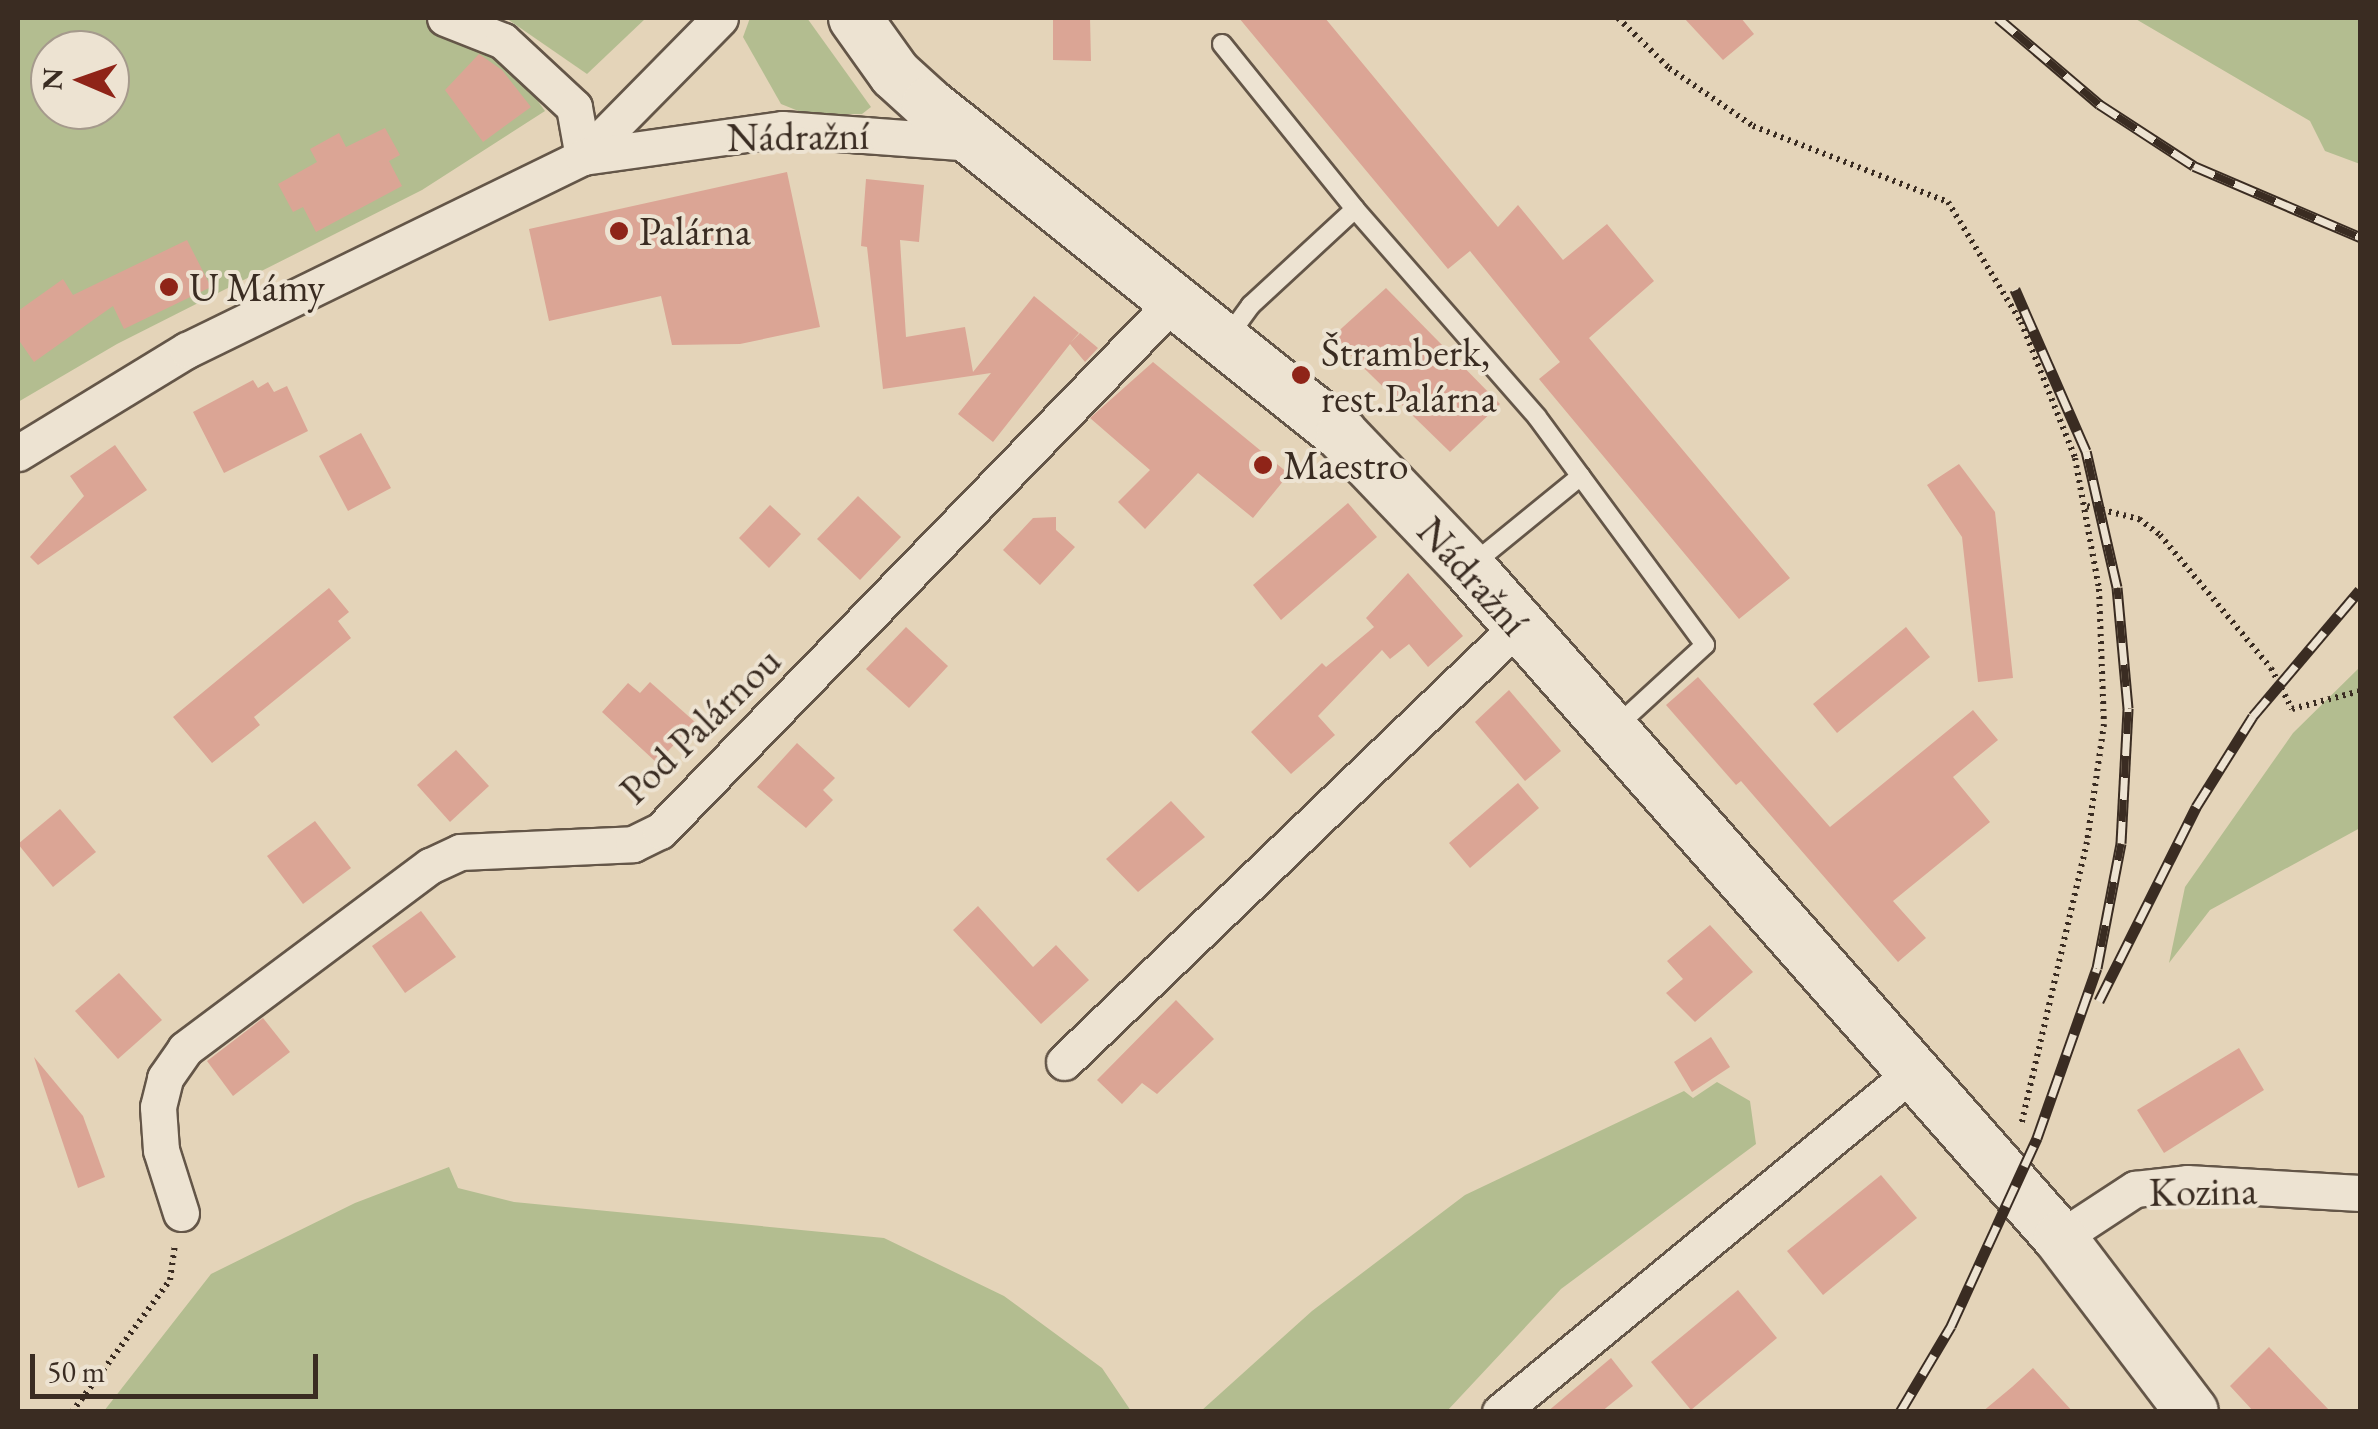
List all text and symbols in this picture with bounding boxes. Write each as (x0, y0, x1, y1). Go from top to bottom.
north arrow (30, 30, 130, 130)
text: N (34, 67, 70, 91)
street label: Nádražní (726, 111, 870, 161)
place label: Palárna (639, 207, 751, 255)
marker: Palárna (608, 220, 630, 242)
place label: U Mámy (189, 263, 325, 311)
marker: U Mámy (158, 276, 180, 298)
place label: Štramberk, rest.Palárna (1321, 328, 1497, 422)
marker: Štramberk, rest.Palárna (1290, 364, 1312, 386)
place label: Maestro (1283, 441, 1408, 489)
marker: Maestro (1252, 454, 1274, 476)
street label: Nádražní (1408, 507, 1538, 645)
street label: Pod Palárnou (610, 637, 790, 813)
street label: Kozina (2148, 1166, 2258, 1216)
scale bar (35, 1334, 322, 1396)
text: 50 m (47, 1352, 105, 1391)

